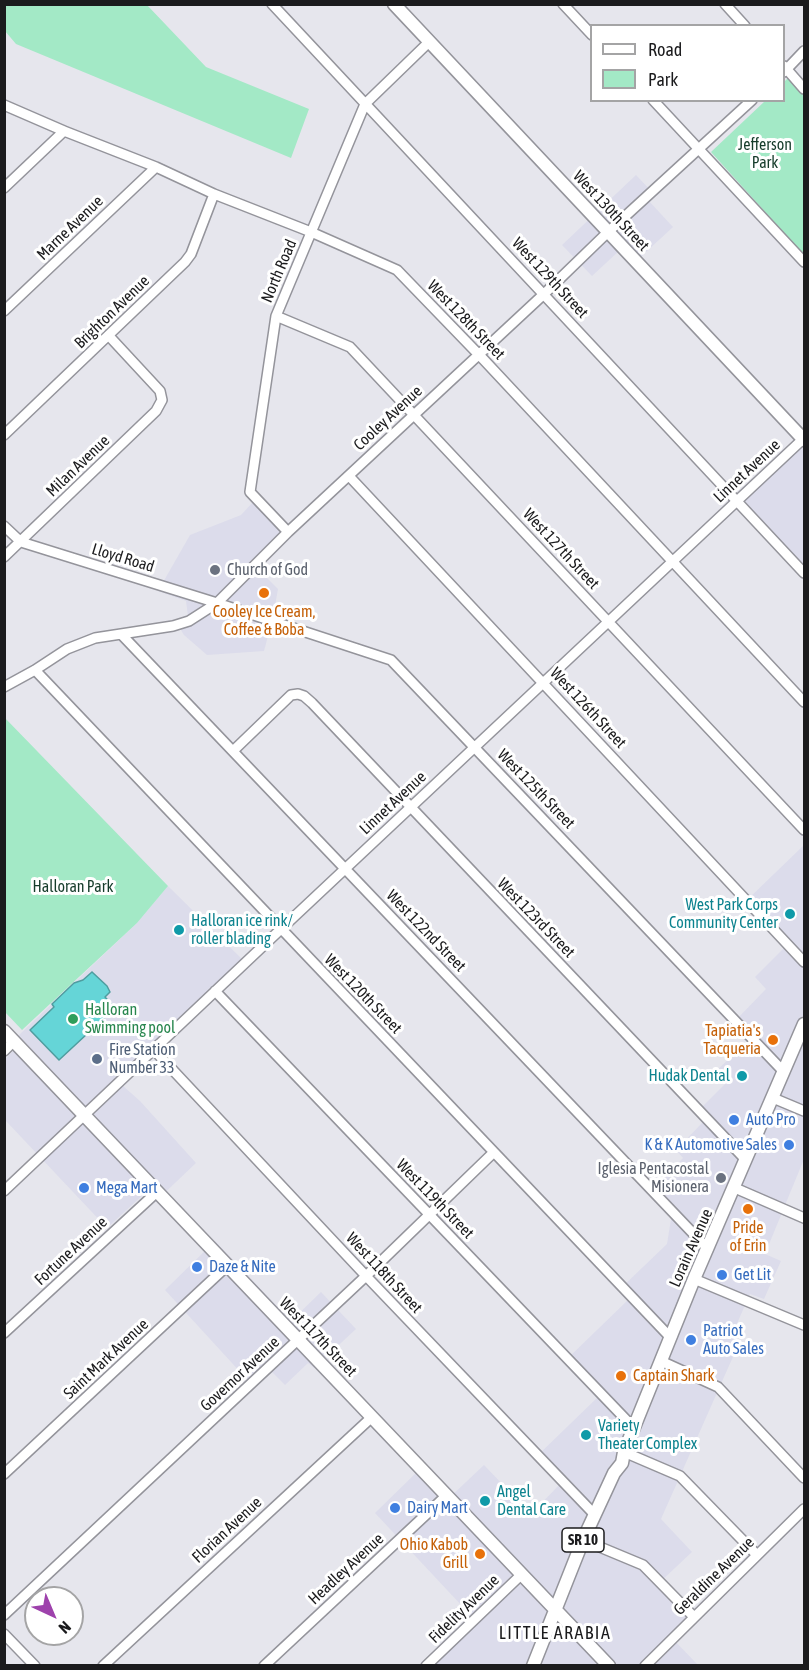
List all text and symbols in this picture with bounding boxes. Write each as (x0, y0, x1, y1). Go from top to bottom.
legend (590, 24, 785, 102)
text: Road (648, 39, 682, 60)
text: Park (648, 69, 678, 90)
park label: Jefferson Park (738, 135, 792, 173)
street label: West 130th Street (569, 167, 653, 255)
street label: Marne Avenue (33, 192, 107, 264)
street label: West 129th Street (508, 234, 592, 322)
street label: North Road (257, 237, 301, 305)
street label: Brighton Avenue (71, 271, 153, 353)
street label: West 128th Street (423, 276, 509, 364)
street label: Cooley Avenue (350, 381, 426, 455)
street label: Milan Avenue (42, 431, 114, 501)
street label: Linnet Avenue (710, 435, 784, 507)
street label: West 127th Street (519, 505, 603, 593)
street label: Lloyd Road (89, 539, 157, 577)
place label: Church of God (227, 560, 308, 580)
marker: Church of God (208, 563, 222, 577)
marker: Cooley Ice Cream, Coffee & Boba (257, 586, 271, 600)
place label: Cooley Ice Cream, Coffee & Boba (213, 602, 315, 640)
street label: West 126th Street (546, 664, 630, 752)
street label: West 125th Street (493, 745, 579, 833)
street label: Linnet Avenue (356, 767, 430, 839)
street label: West 123rd Street (493, 874, 579, 962)
park label: Halloran Park (32, 877, 114, 897)
street label: West 122nd Street (382, 886, 470, 976)
place label: West Park Corps Community Center (669, 895, 778, 933)
marker: West Park Corps Community Center (783, 907, 797, 921)
place label: Halloran ice rink/ roller blading (191, 911, 293, 949)
marker: Halloran ice rink/ roller blading (172, 923, 186, 937)
street label: West 120th Street (320, 950, 406, 1038)
place label: Halloran Swimming pool (85, 1000, 175, 1038)
marker: Halloran Swimming pool (66, 1012, 80, 1026)
place label: Tapiatia's Tacqueria (703, 1021, 761, 1059)
marker: Tapiatia's Tacqueria (766, 1033, 780, 1047)
place label: Fire Station Number 33 (109, 1040, 176, 1078)
marker: Fire Station Number 33 (90, 1052, 104, 1066)
place label: Hudak Dental (648, 1066, 730, 1086)
marker: Hudak Dental (735, 1069, 749, 1083)
place label: Auto Pro (746, 1110, 796, 1130)
marker: Auto Pro (727, 1113, 741, 1127)
place label: K & K Automotive Sales (645, 1135, 777, 1155)
marker: K & K Automotive Sales (782, 1138, 796, 1152)
street label: West 119th Street (392, 1155, 478, 1243)
place label: Iglesia Pentacostal Misionera (598, 1159, 709, 1197)
marker: Iglesia Pentacostal Misionera (714, 1171, 728, 1185)
place label: Mega Mart (96, 1178, 158, 1198)
marker: Mega Mart (77, 1181, 91, 1195)
marker: Pride of Erin (741, 1202, 755, 1216)
street label: Lorain Avenue (665, 1206, 717, 1290)
street label: Fortune Avenue (31, 1213, 111, 1289)
place label: Pride of Erin (729, 1218, 767, 1256)
street label: West 118th Street (342, 1229, 426, 1317)
place label: Daze & Nite (209, 1257, 276, 1277)
marker: Daze & Nite (190, 1260, 204, 1274)
place label: Get Lit (734, 1265, 771, 1285)
marker: Get Lit (715, 1268, 729, 1282)
street label: West 117th Street (275, 1293, 361, 1381)
street label: Saint Mark Avenue (60, 1315, 152, 1403)
place label: Patriot Auto Sales (703, 1321, 764, 1359)
street label: Governor Avenue (197, 1333, 283, 1415)
marker: Patriot Auto Sales (684, 1333, 698, 1347)
place label: Captain Shark (633, 1366, 715, 1386)
marker: Captain Shark (614, 1369, 628, 1383)
place label: Variety Theater Complex (598, 1416, 697, 1454)
marker: Variety Theater Complex (579, 1428, 593, 1442)
place label: Angel Dental Care (497, 1482, 566, 1520)
street label: Florian Avenue (188, 1493, 266, 1567)
marker: Angel Dental Care (478, 1494, 492, 1508)
place label: Dairy Mart (407, 1498, 468, 1518)
marker: Dairy Mart (388, 1501, 402, 1515)
road number: SR 10 (562, 1528, 604, 1552)
street label: Headley Avenue (304, 1529, 388, 1609)
street label: Geraldine Avenue (670, 1533, 758, 1619)
place label: Ohio Kabob Grill (400, 1535, 468, 1573)
marker: Ohio Kabob Grill (473, 1547, 487, 1561)
street label: Fidelity Avenue (425, 1571, 503, 1647)
north arrow (24, 1586, 84, 1646)
text: N (55, 1618, 75, 1637)
district label: LITTLE ARABIA (499, 1622, 611, 1644)

